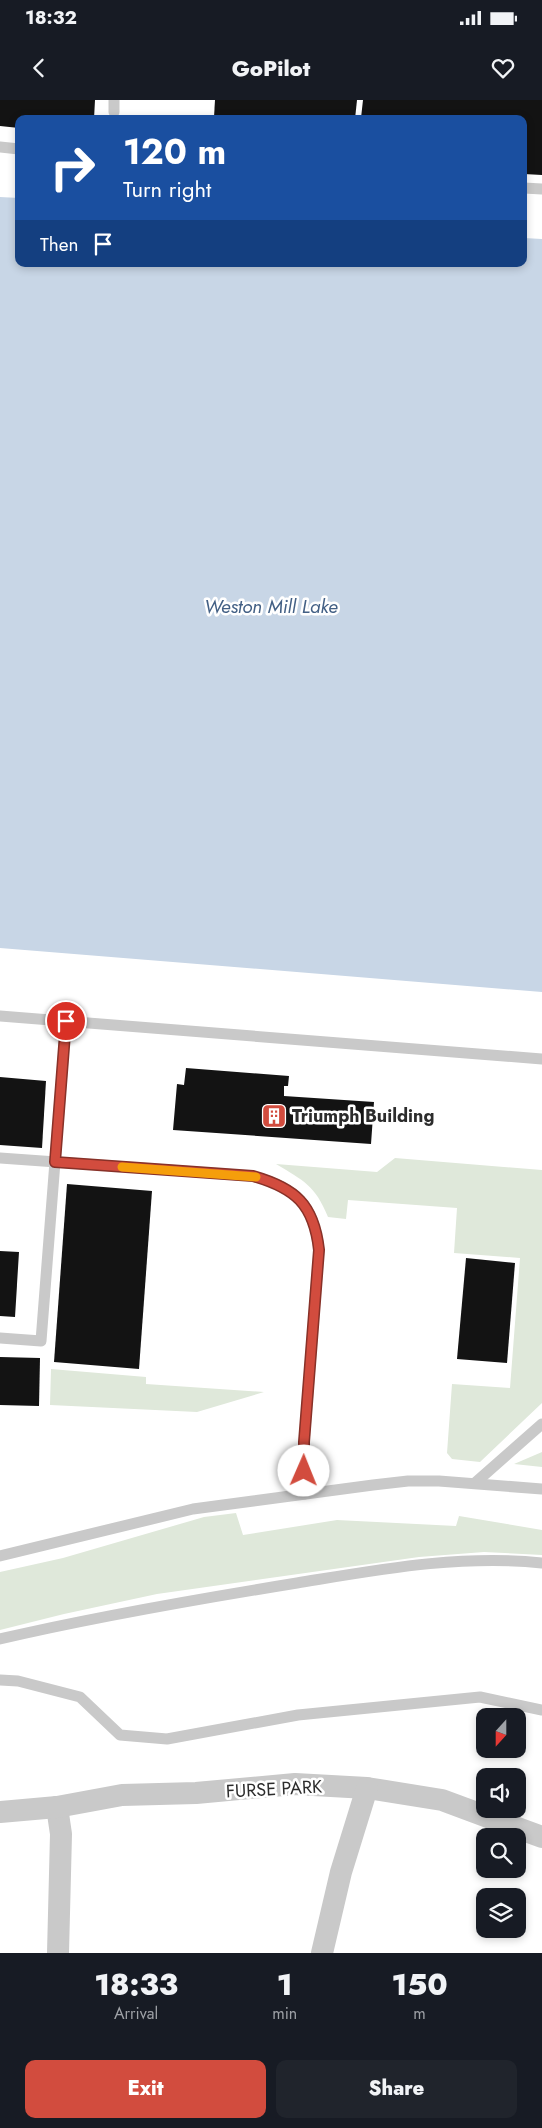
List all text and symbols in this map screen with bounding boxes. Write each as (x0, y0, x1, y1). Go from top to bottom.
text: 18:32 (25, 4, 77, 31)
text: GoPilot (232, 52, 310, 84)
icon: back (25, 54, 53, 82)
icon: heart (489, 54, 517, 82)
text: 120 m (123, 127, 226, 177)
icon: right (40, 135, 105, 200)
text: Turn right (123, 173, 211, 205)
icon: arrive (89, 230, 117, 258)
text: Then (40, 231, 79, 258)
water label: Weston Mill Lake (204, 593, 338, 620)
pin (45, 1000, 87, 1042)
icon: arrive (52, 1007, 80, 1035)
building icon: Triumph Building (261, 1103, 287, 1129)
place label: Triumph Building (292, 1103, 434, 1129)
position arrow (277, 1444, 329, 1496)
north arrow (476, 1708, 526, 1758)
map controls (476, 1708, 526, 1938)
button: sound (476, 1768, 526, 1818)
street label: FURSE PARK (225, 1773, 324, 1805)
button: search (476, 1828, 526, 1878)
button: layers (476, 1888, 526, 1938)
text: 18:33 (94, 1963, 178, 2006)
text: 1 (277, 1963, 293, 2006)
text: 150 (391, 1963, 448, 2006)
text: Arrival (114, 2002, 158, 2025)
text: min (272, 2002, 297, 2025)
text: m (413, 2002, 426, 2025)
button: Exit (25, 2060, 266, 2118)
button: Share (276, 2060, 517, 2118)

